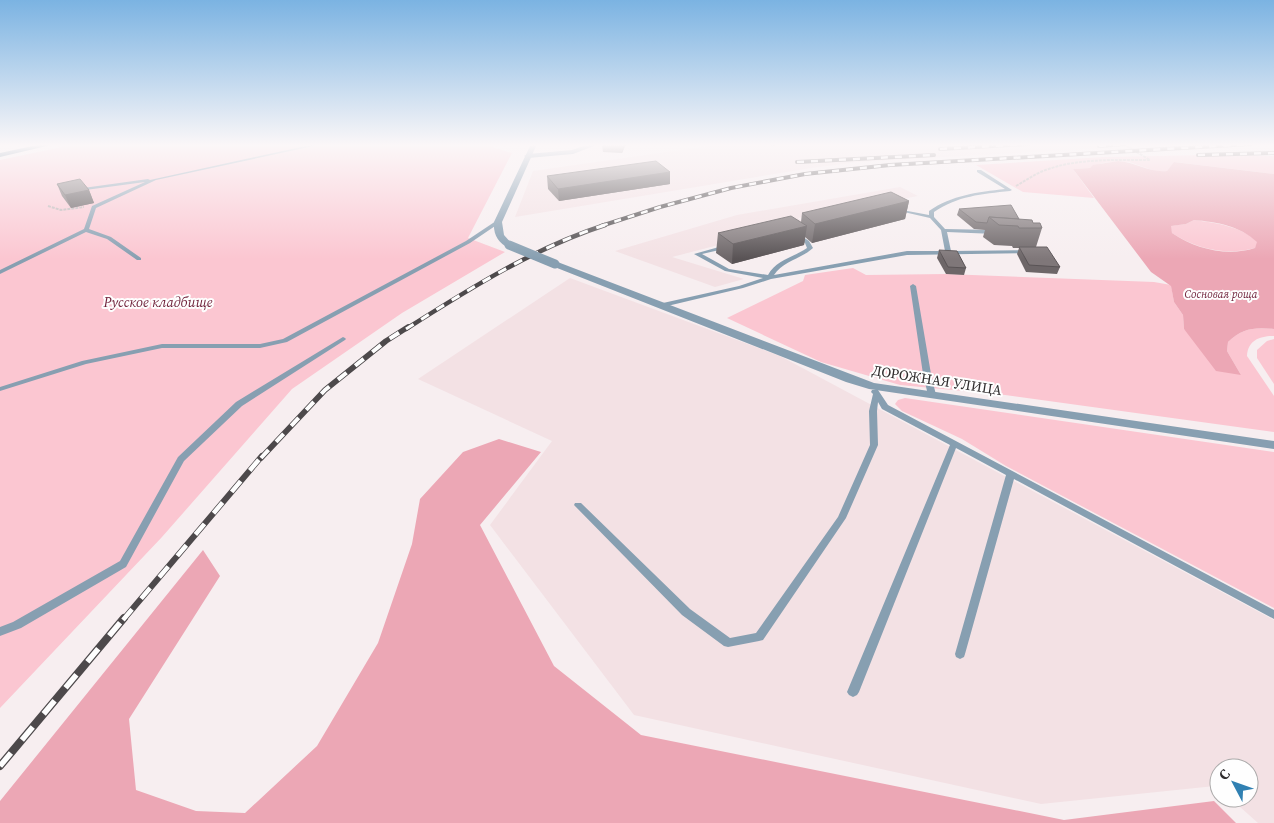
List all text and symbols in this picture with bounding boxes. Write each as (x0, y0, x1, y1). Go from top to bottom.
park label: Сосновая роща (1185, 287, 1258, 302)
park label: Русское кладбище (102, 292, 213, 312)
street label: ДОРОЖНАЯ УЛИЦА (871, 360, 1004, 400)
north arrow (1209, 758, 1259, 808)
text: С (1214, 764, 1235, 784)

